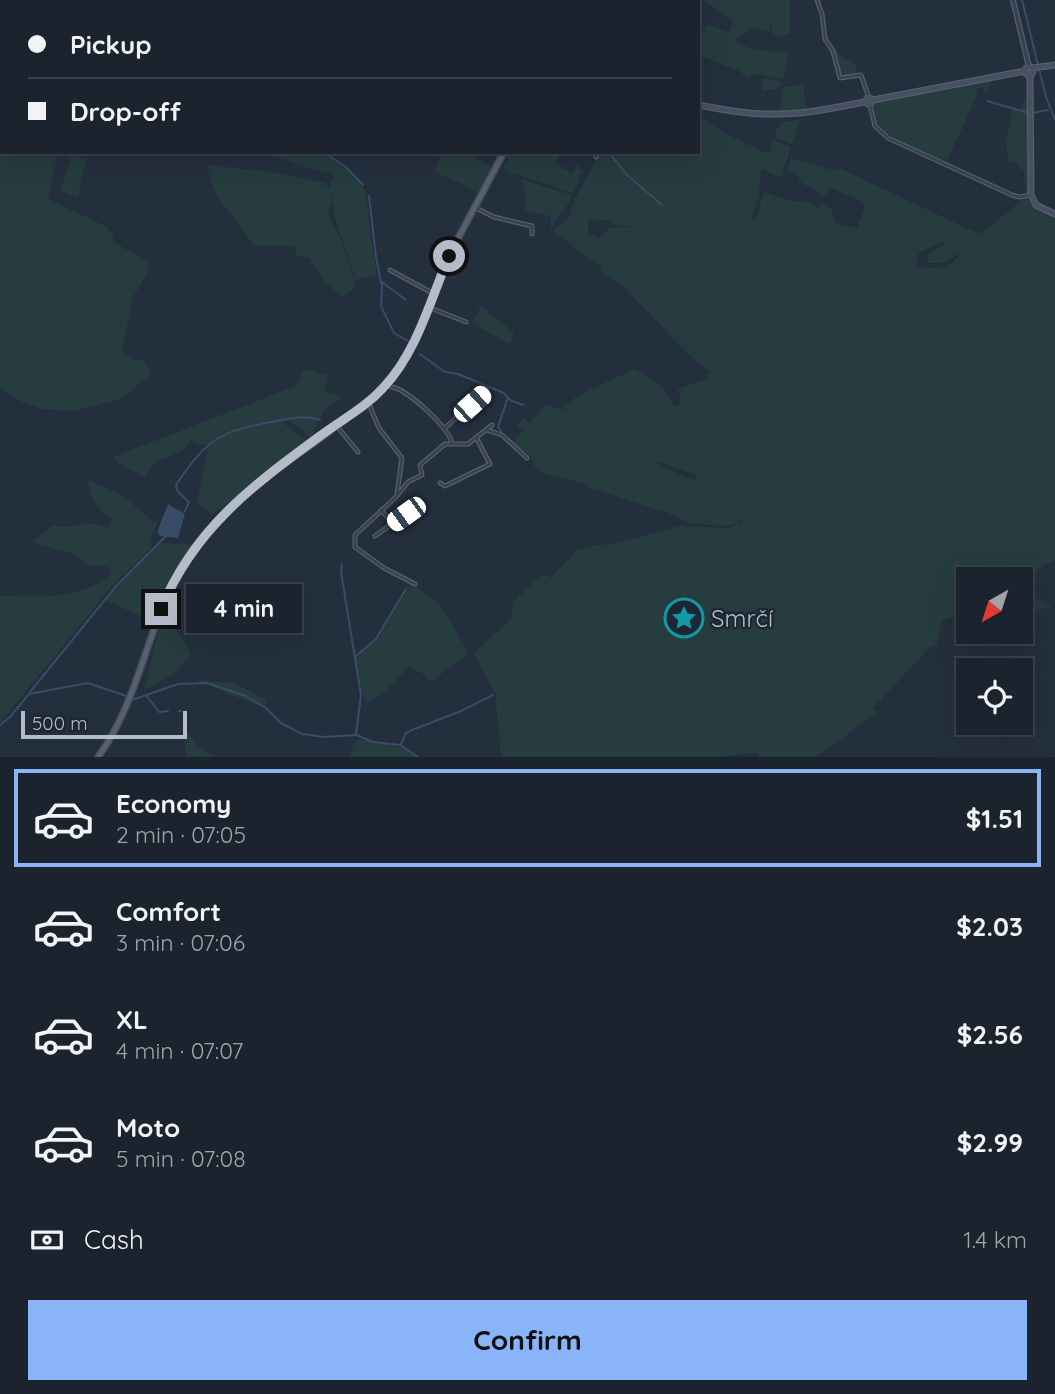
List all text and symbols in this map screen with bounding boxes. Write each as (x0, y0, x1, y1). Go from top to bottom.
text: Pickup (70, 28, 152, 61)
text: Drop-off (70, 95, 181, 128)
route start (433, 240, 465, 272)
car (450, 382, 495, 426)
car (383, 493, 430, 535)
north arrow (956, 567, 1032, 644)
map controls (956, 567, 1033, 735)
callout: 4 min (186, 584, 301, 634)
route end (145, 593, 177, 625)
text: 4 min (214, 594, 274, 623)
place icon: Smrčí (663, 597, 705, 639)
place label: Smrčí (711, 603, 774, 633)
button: locate (956, 658, 1033, 735)
scale bar (21, 708, 187, 740)
text: 500 m (32, 711, 87, 735)
icon: car (32, 787, 95, 850)
text: Economy (116, 787, 231, 820)
text: $1.51 (966, 802, 1023, 835)
text: 2 min · 07:05 (116, 820, 246, 849)
icon: car (32, 895, 95, 958)
text: Comfort (116, 895, 221, 928)
text: $2.03 (956, 910, 1023, 943)
text: 3 min · 07:06 (116, 928, 245, 957)
icon: car (32, 1003, 95, 1066)
text: XL (116, 1003, 148, 1036)
text: $2.56 (957, 1018, 1023, 1051)
text: 4 min · 07:07 (116, 1036, 243, 1065)
icon: car (32, 1111, 95, 1174)
text: Moto (116, 1111, 180, 1144)
text: $2.99 (957, 1126, 1023, 1159)
text: 5 min · 07:08 (116, 1144, 246, 1173)
icon: cash (28, 1221, 66, 1259)
text: Cash (84, 1223, 144, 1256)
text: 1.4 km (963, 1225, 1027, 1254)
button: Confirm (28, 1300, 1027, 1380)

